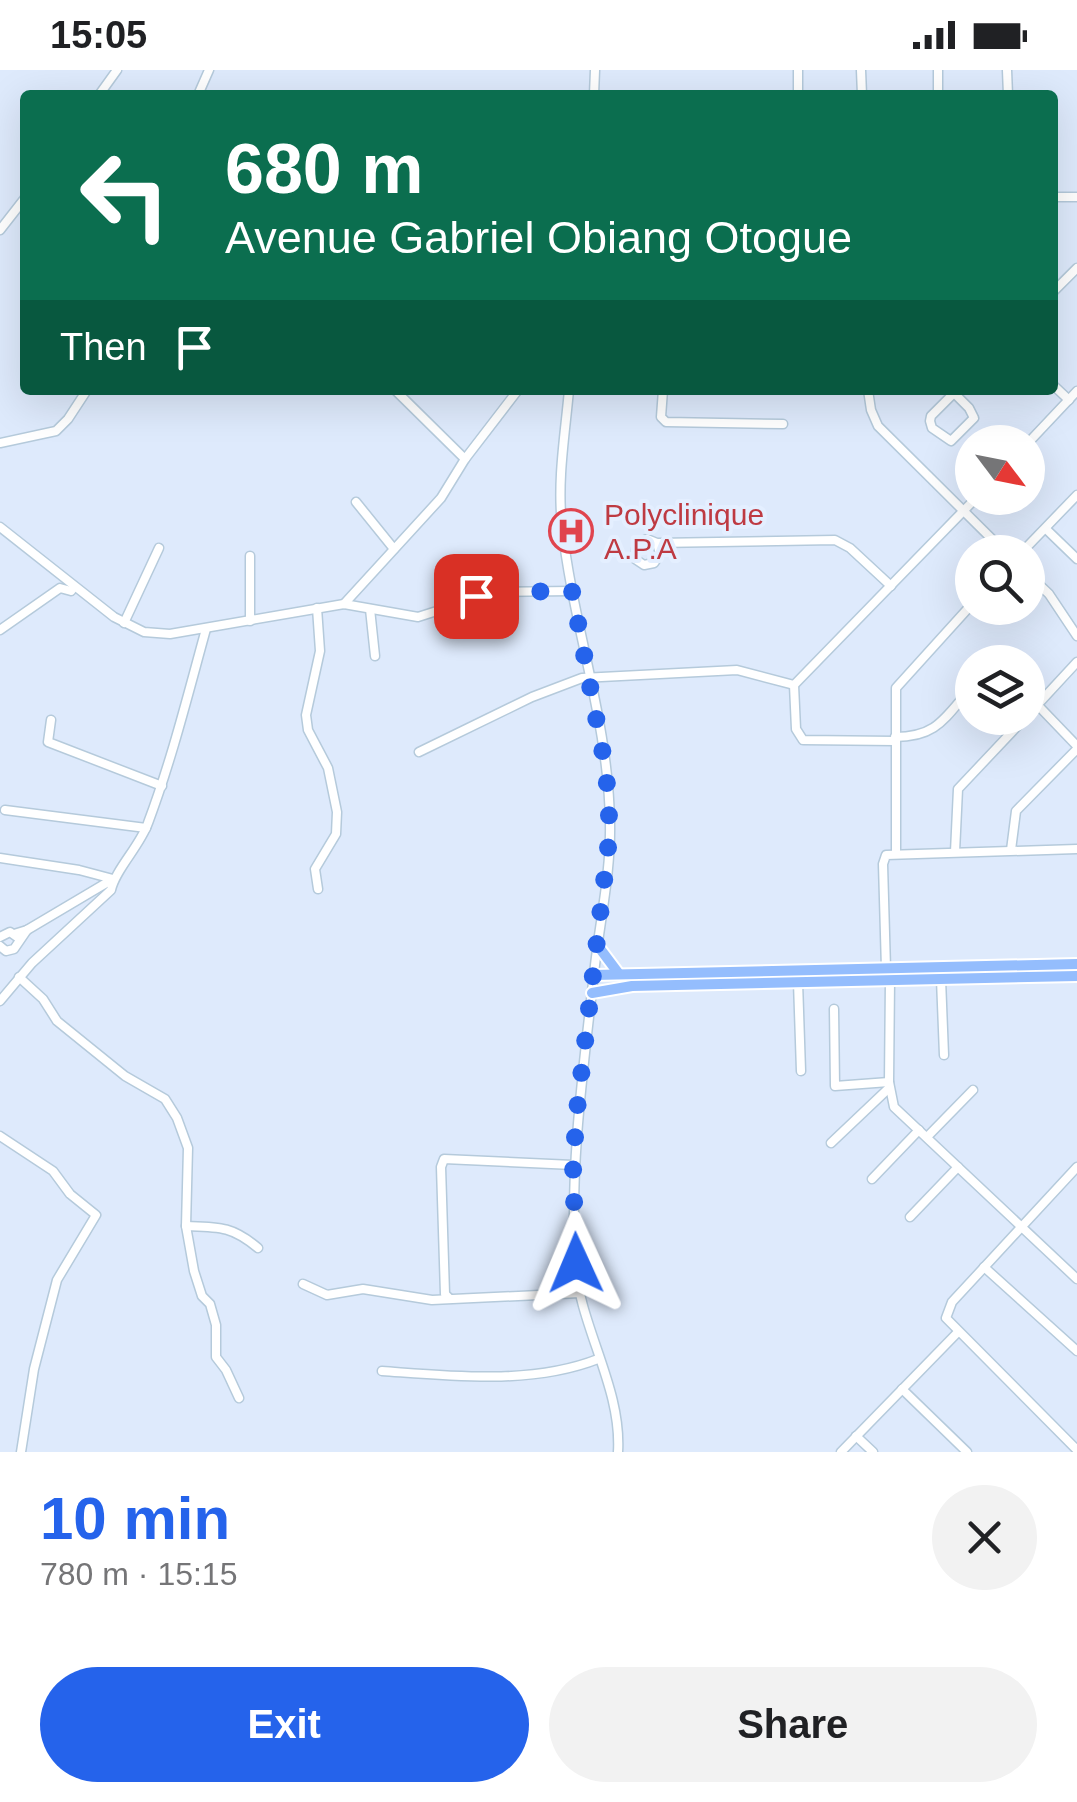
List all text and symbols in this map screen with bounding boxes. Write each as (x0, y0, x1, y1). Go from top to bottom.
text: 15:05 (50, 14, 147, 56)
icon: left (60, 130, 190, 260)
text: 680 m (225, 130, 423, 208)
text: Avenue Gabriel Obiang Otogue (225, 212, 852, 263)
icon: arrive (167, 320, 222, 375)
text: Then (60, 326, 147, 368)
north arrow (955, 425, 1045, 515)
map controls (955, 425, 1045, 735)
place label: Polyclinique A.P.A (604, 498, 764, 565)
hospital icon: Polyclinique A.P.A (548, 508, 594, 554)
button: search (955, 535, 1045, 625)
pin (434, 554, 519, 639)
icon: arrive (449, 569, 504, 624)
button: layers (955, 645, 1045, 735)
position arrow (524, 1211, 628, 1315)
text: 10 min (40, 1485, 230, 1552)
button: close (932, 1485, 1037, 1590)
text: 780 m · 15:15 (40, 1556, 237, 1592)
button: Exit (40, 1667, 529, 1782)
button: Share (549, 1667, 1037, 1782)

